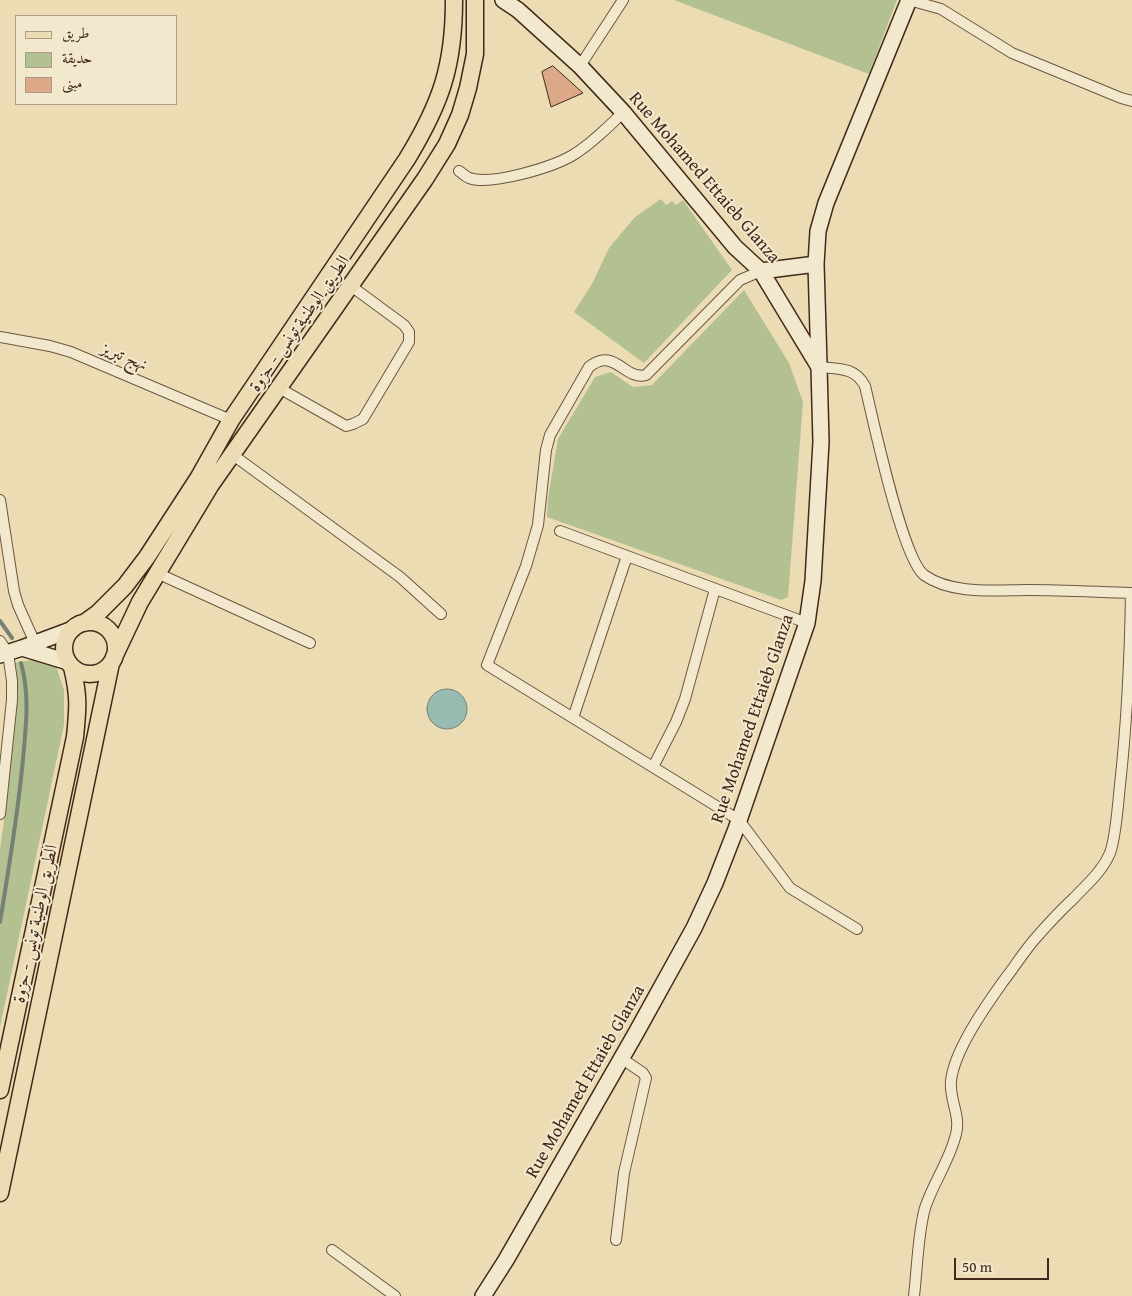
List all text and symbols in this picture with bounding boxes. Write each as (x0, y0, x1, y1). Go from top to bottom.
legend (15, 15, 178, 105)
text: طريق (62, 22, 89, 43)
text: حديقة (62, 47, 92, 68)
text: مبنى (62, 72, 82, 93)
street label: Rue Mohamed Ettaieb Glanza (624, 88, 784, 268)
street label: الطريق الوطنية تونس - حزوة (245, 252, 355, 396)
street label: نهج تبريز (98, 338, 150, 376)
street label: Rue Mohamed Ettaieb Glanza (707, 612, 799, 826)
street label: الطريق الوطنية تونس - حزوة (9, 843, 63, 1005)
street label: Rue Mohamed Ettaieb Glanza (522, 982, 650, 1182)
scale bar (957, 1248, 1052, 1280)
text: 50 m (962, 1256, 992, 1277)

